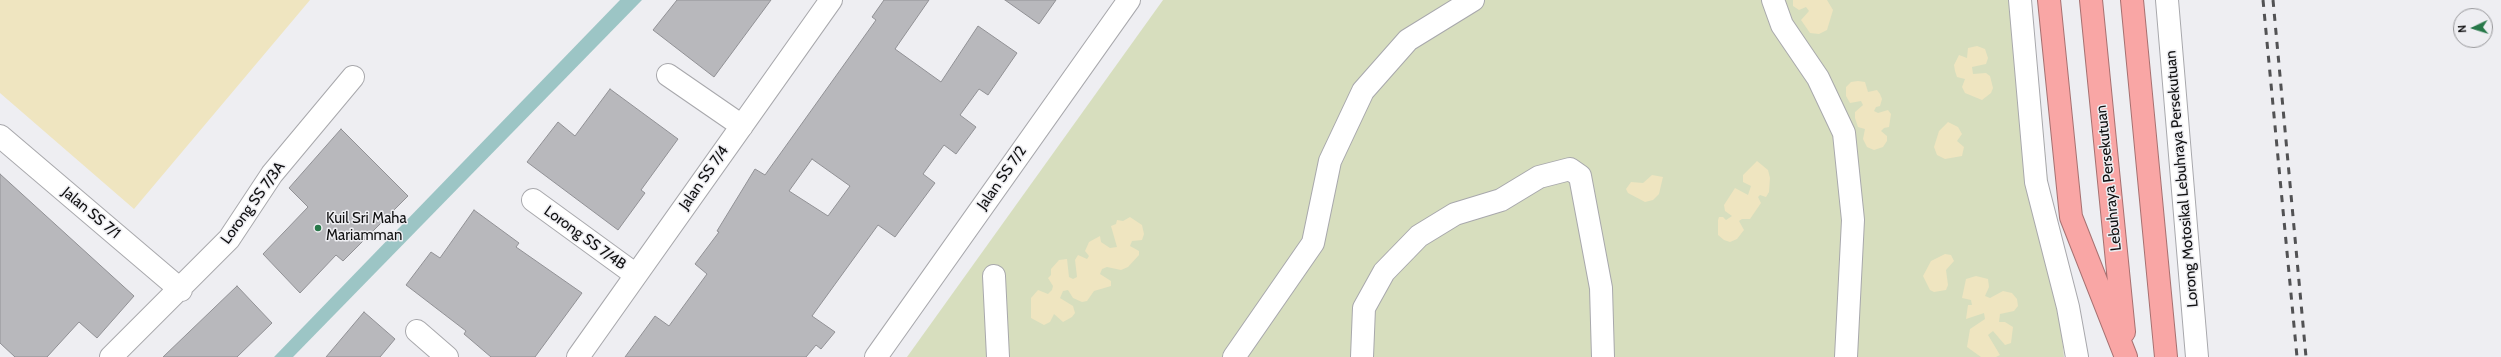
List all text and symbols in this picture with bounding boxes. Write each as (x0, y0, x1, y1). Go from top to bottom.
north arrow (2453, 8, 2493, 48)
text: N (2455, 24, 2469, 33)
street label: Lorong Motosikal Lebuhraya Persekutuan (2162, 50, 2202, 308)
street label: Lebuhraya Persekutuan (2092, 104, 2126, 252)
street label: Jalan SS 7/4 (675, 143, 733, 213)
street label: Jalan SS 7/2 (973, 143, 1031, 213)
street label: Lorong SS 7/3A (217, 158, 289, 248)
street label: Jalan SS 7/1 (58, 183, 124, 243)
street label: Lorong SS 7/4B (540, 202, 630, 274)
place label: Kuil Sri Maha Mariamman (326, 210, 407, 245)
marker: Kuil Sri Maha Mariamman (313, 223, 323, 233)

